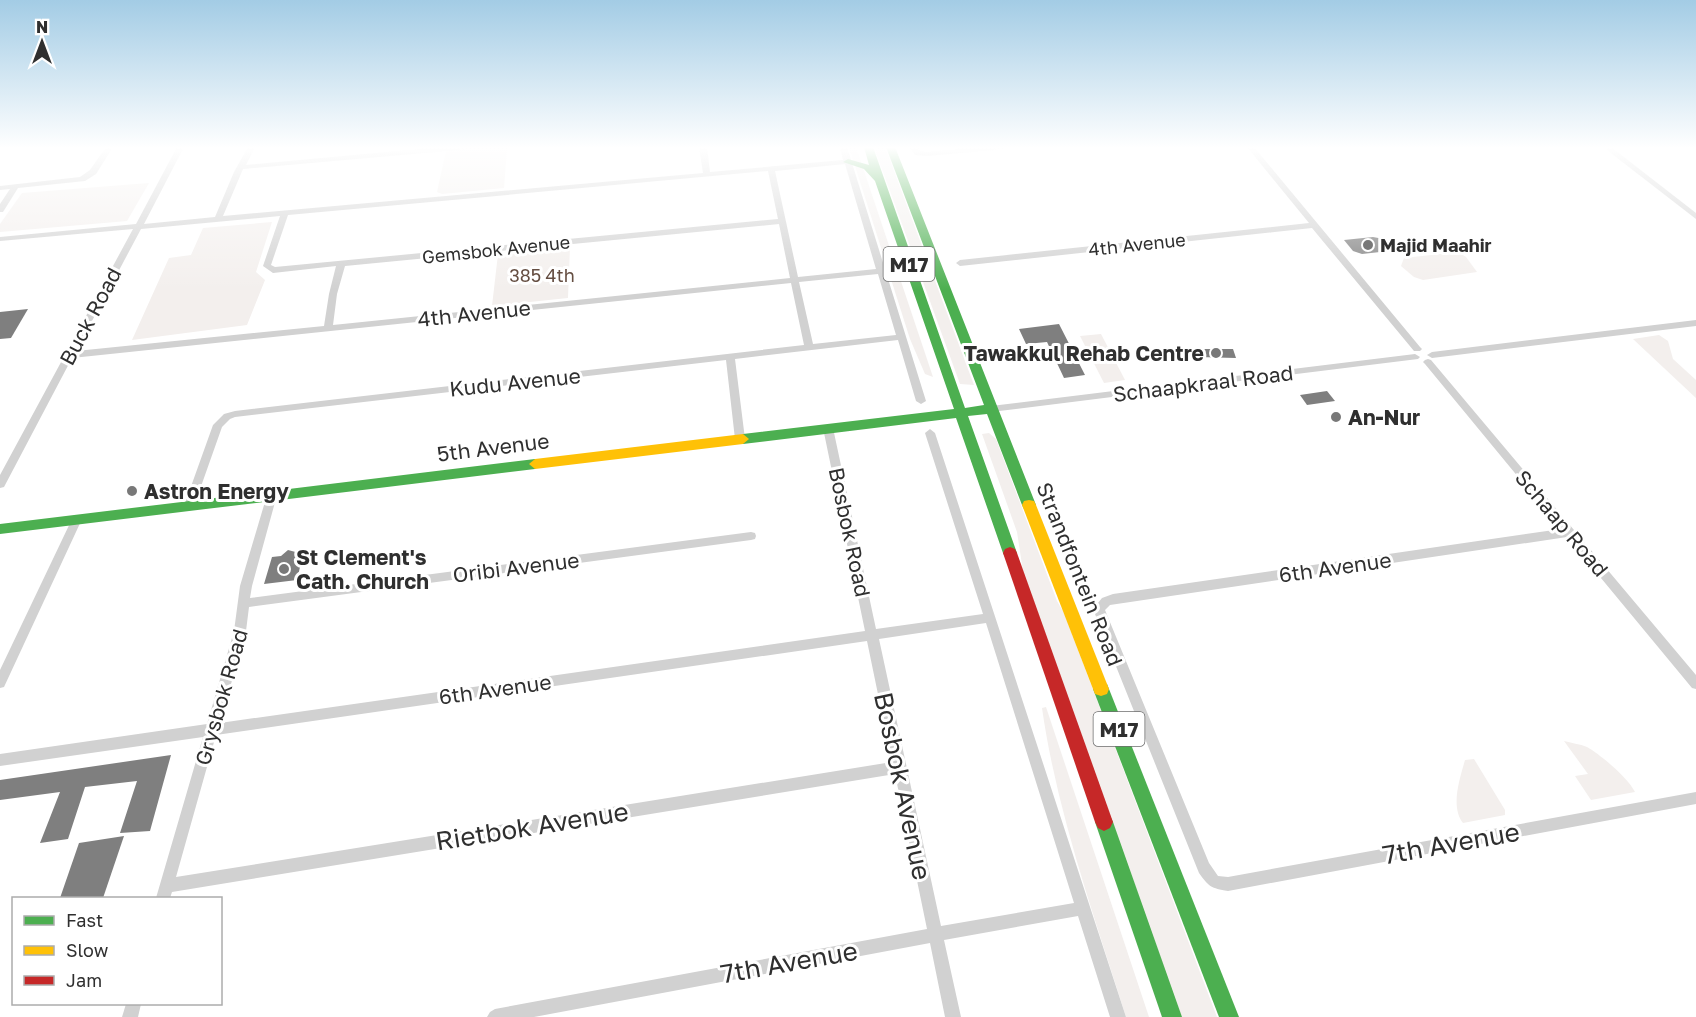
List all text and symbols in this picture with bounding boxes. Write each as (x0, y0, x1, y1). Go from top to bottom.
north arrow (12, 12, 72, 72)
text: N (36, 17, 48, 37)
street label: 4th Avenue (1087, 228, 1187, 260)
street label: Gemsbok Avenue (421, 230, 571, 268)
place label: Majid Maahir (1380, 234, 1492, 256)
marker: Majid Maahir (1361, 238, 1375, 252)
road number: M17 (884, 247, 934, 281)
street label: Buck Road (53, 263, 127, 369)
park label: 385 4th (509, 264, 575, 286)
street label: 4th Avenue (416, 294, 532, 332)
place label: Tawakkul Rehab Centre (963, 340, 1204, 366)
marker: Tawakkul Rehab Centre (1209, 346, 1223, 360)
street label: Schaapkraal Road (1111, 359, 1295, 407)
street label: Kudu Avenue (448, 362, 582, 402)
place label: An-Nur (1348, 404, 1420, 430)
marker: An-Nur (1329, 410, 1343, 424)
street label: 5th Avenue (435, 427, 551, 467)
street label: Schaap Road (1510, 464, 1614, 582)
street label: Bosbok Road (824, 465, 876, 599)
place label: Astron Energy (144, 478, 289, 504)
street label: Strandfontein Road (1031, 478, 1129, 670)
marker: Astron Energy (125, 484, 139, 498)
place label: St Clement's Cath. Church (296, 544, 429, 594)
street label: Oribi Avenue (451, 546, 581, 588)
street label: 6th Avenue (1277, 546, 1393, 588)
marker: St Clement's Cath. Church (277, 562, 291, 576)
street label: Grysbok Road (189, 626, 253, 768)
street label: 6th Avenue (437, 668, 553, 710)
street label: Bosbok Avenue (868, 689, 938, 883)
road number: M17 (1094, 712, 1144, 746)
street label: Rietbok Avenue (433, 795, 631, 857)
street label: 7th Avenue (1380, 816, 1522, 870)
legend (12, 897, 222, 1005)
text: Fast (66, 909, 103, 931)
street label: 7th Avenue (718, 935, 860, 989)
text: Slow (66, 939, 109, 961)
text: Jam (66, 969, 102, 991)

